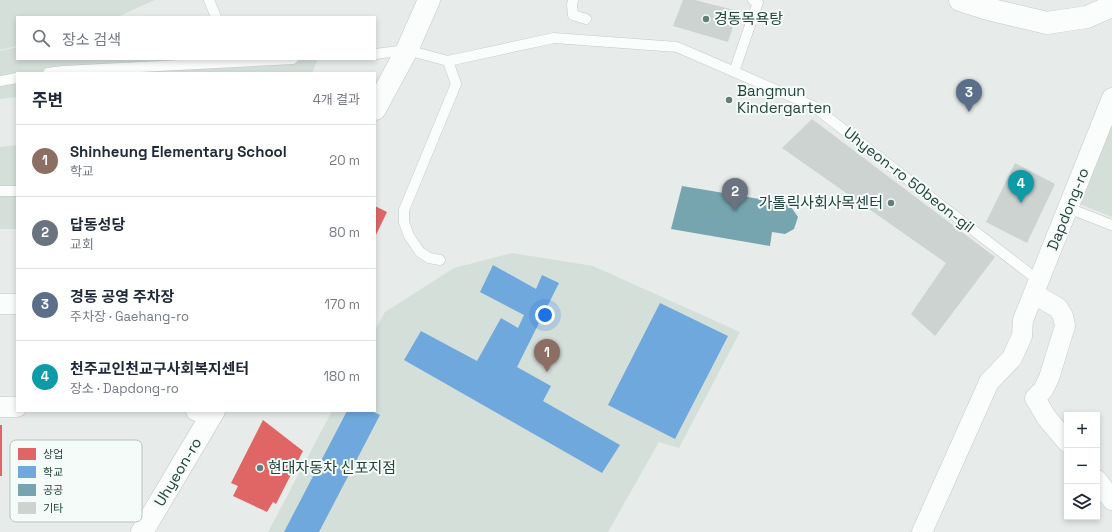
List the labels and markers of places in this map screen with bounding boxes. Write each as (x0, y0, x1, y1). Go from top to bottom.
place label: 경동목욕탕 (714, 9, 783, 28)
marker: 경동목욕탕 (701, 14, 711, 24)
pin: 3 (956, 79, 982, 112)
place label: Bangmun Kindergarten (737, 81, 832, 117)
marker: Bangmun Kindergarten (724, 95, 734, 105)
pin: 4 (1008, 170, 1034, 203)
pin: 2 (722, 178, 748, 211)
place label: 가톨릭사회사목센터 (759, 193, 883, 212)
marker: 가톨릭사회사목센터 (886, 198, 896, 208)
pin: 1 (534, 339, 560, 372)
place label: 현대자동차 신포지점 (268, 458, 396, 477)
marker: 현대자동차 신포지점 (255, 463, 265, 473)

